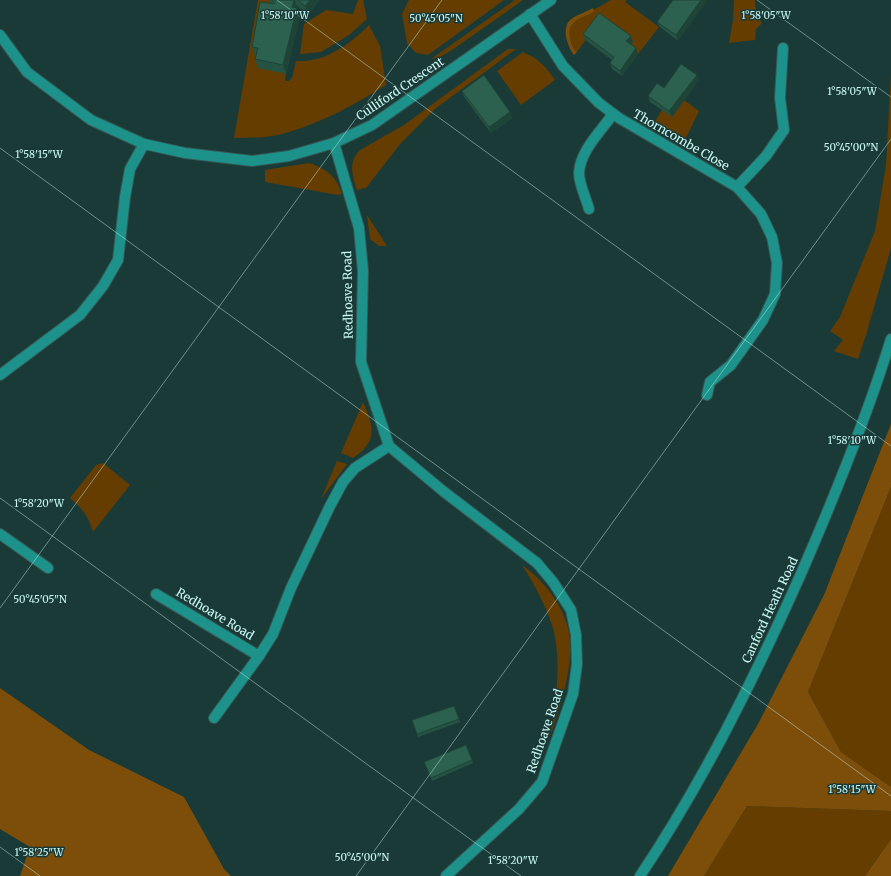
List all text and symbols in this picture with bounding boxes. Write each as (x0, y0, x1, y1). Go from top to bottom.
text: 1°58'10"W (261, 9, 310, 22)
text: 1°58'05"W (741, 9, 792, 22)
text: 50°45'05"N (409, 12, 463, 25)
street label: Culliford Crescent (353, 54, 447, 123)
text: 1°58'05"W (827, 85, 878, 98)
street label: Thorncombe Close (630, 106, 732, 173)
text: 50°45'00"N (824, 141, 879, 154)
text: 1°58'15"W (15, 148, 64, 161)
street label: Redhoave Road (339, 251, 356, 339)
text: 1°58'10"W (828, 434, 877, 447)
text: 1°58'20"W (14, 497, 65, 510)
street label: Canford Heath Road (738, 554, 801, 665)
street label: Redhoave Road (174, 584, 257, 643)
text: 50°45'05"N (13, 593, 67, 606)
street label: Redhoave Road (523, 687, 566, 775)
text: 1°58'15"W (828, 783, 877, 796)
text: 1°58'25"W (15, 846, 65, 859)
text: 50°45'00"N (335, 851, 390, 864)
text: 1°58'20"W (488, 854, 539, 867)

